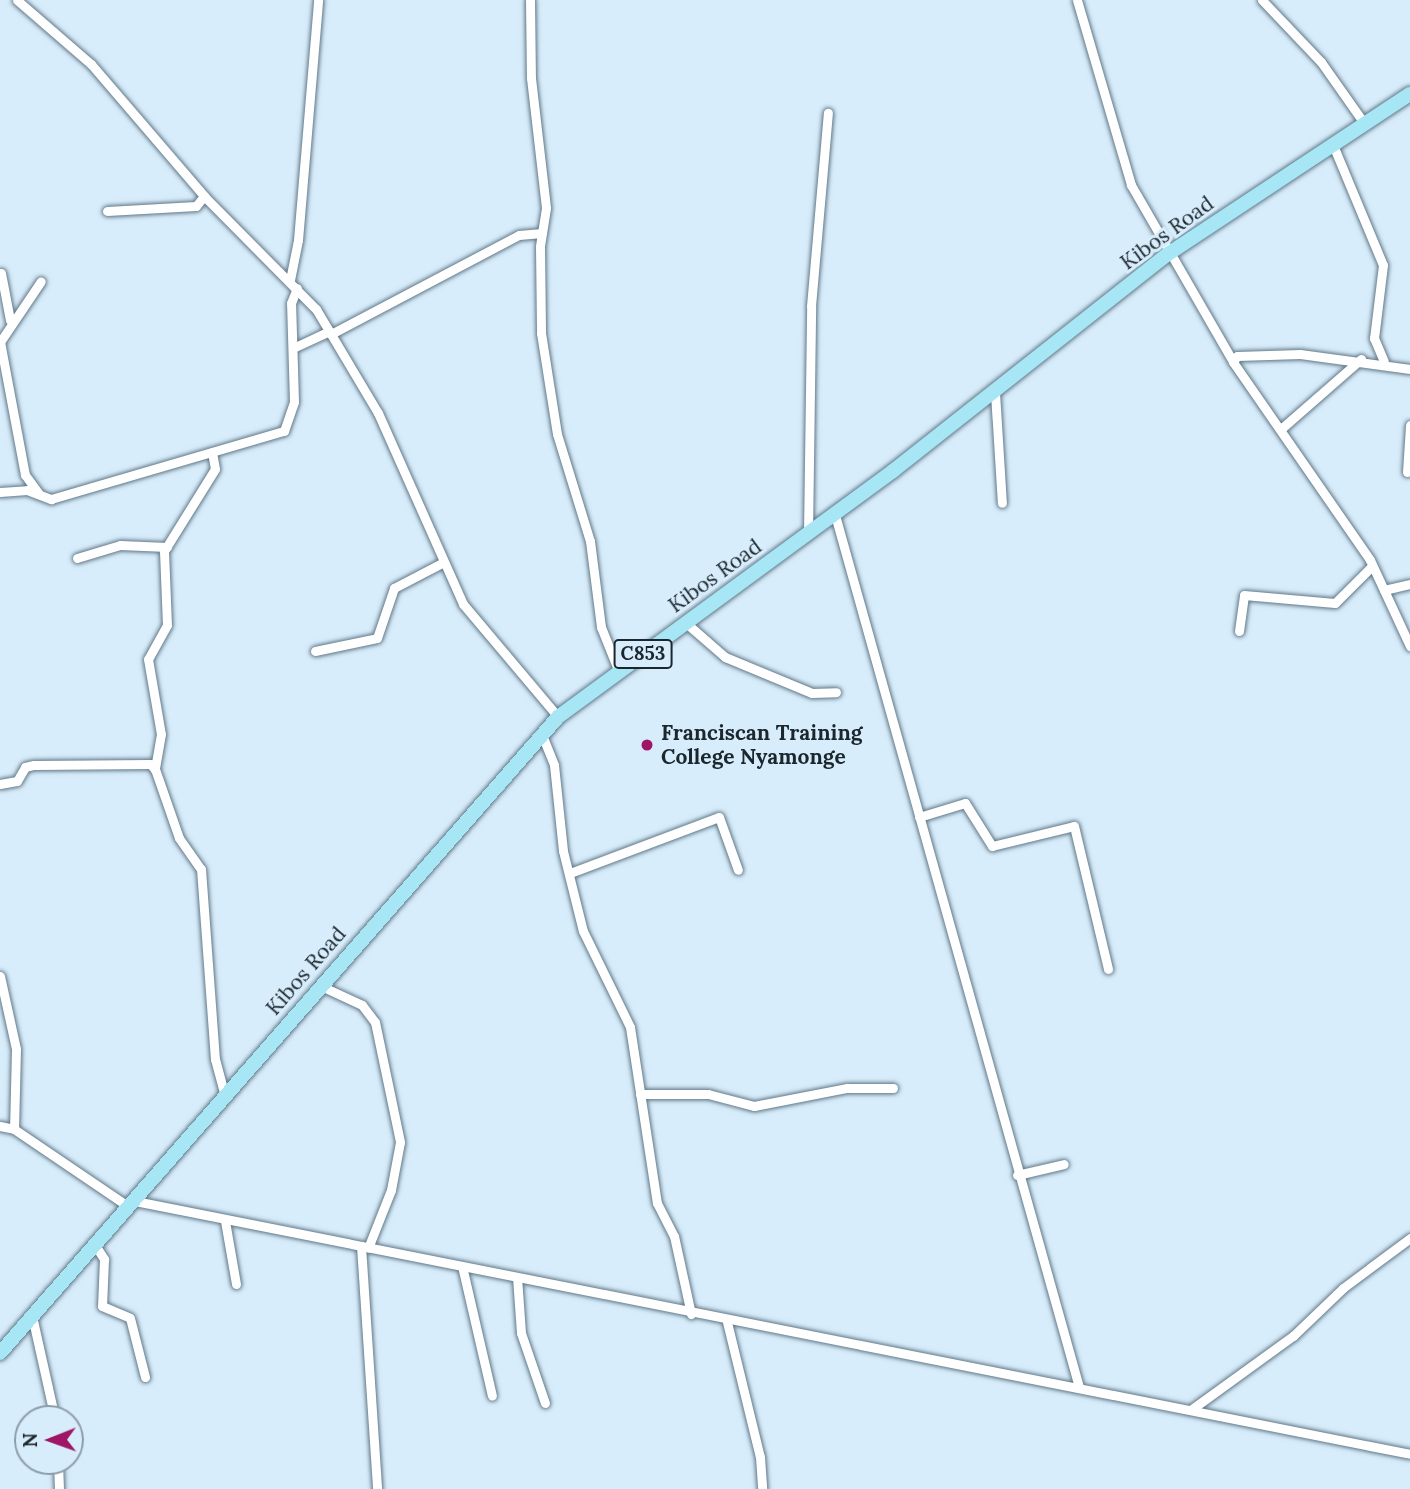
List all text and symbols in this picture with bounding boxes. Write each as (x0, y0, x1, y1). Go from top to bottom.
street label: Kibos Road (1116, 191, 1218, 275)
street label: Kibos Road (664, 534, 766, 618)
road number: C853 (613, 638, 673, 670)
place label: Franciscan Training College Nyamonge (661, 720, 863, 770)
marker: Franciscan Training College Nyamonge (639, 737, 655, 753)
street label: Kibos Road (261, 922, 351, 1020)
north arrow (14, 1405, 84, 1475)
text: N (18, 1433, 42, 1448)

